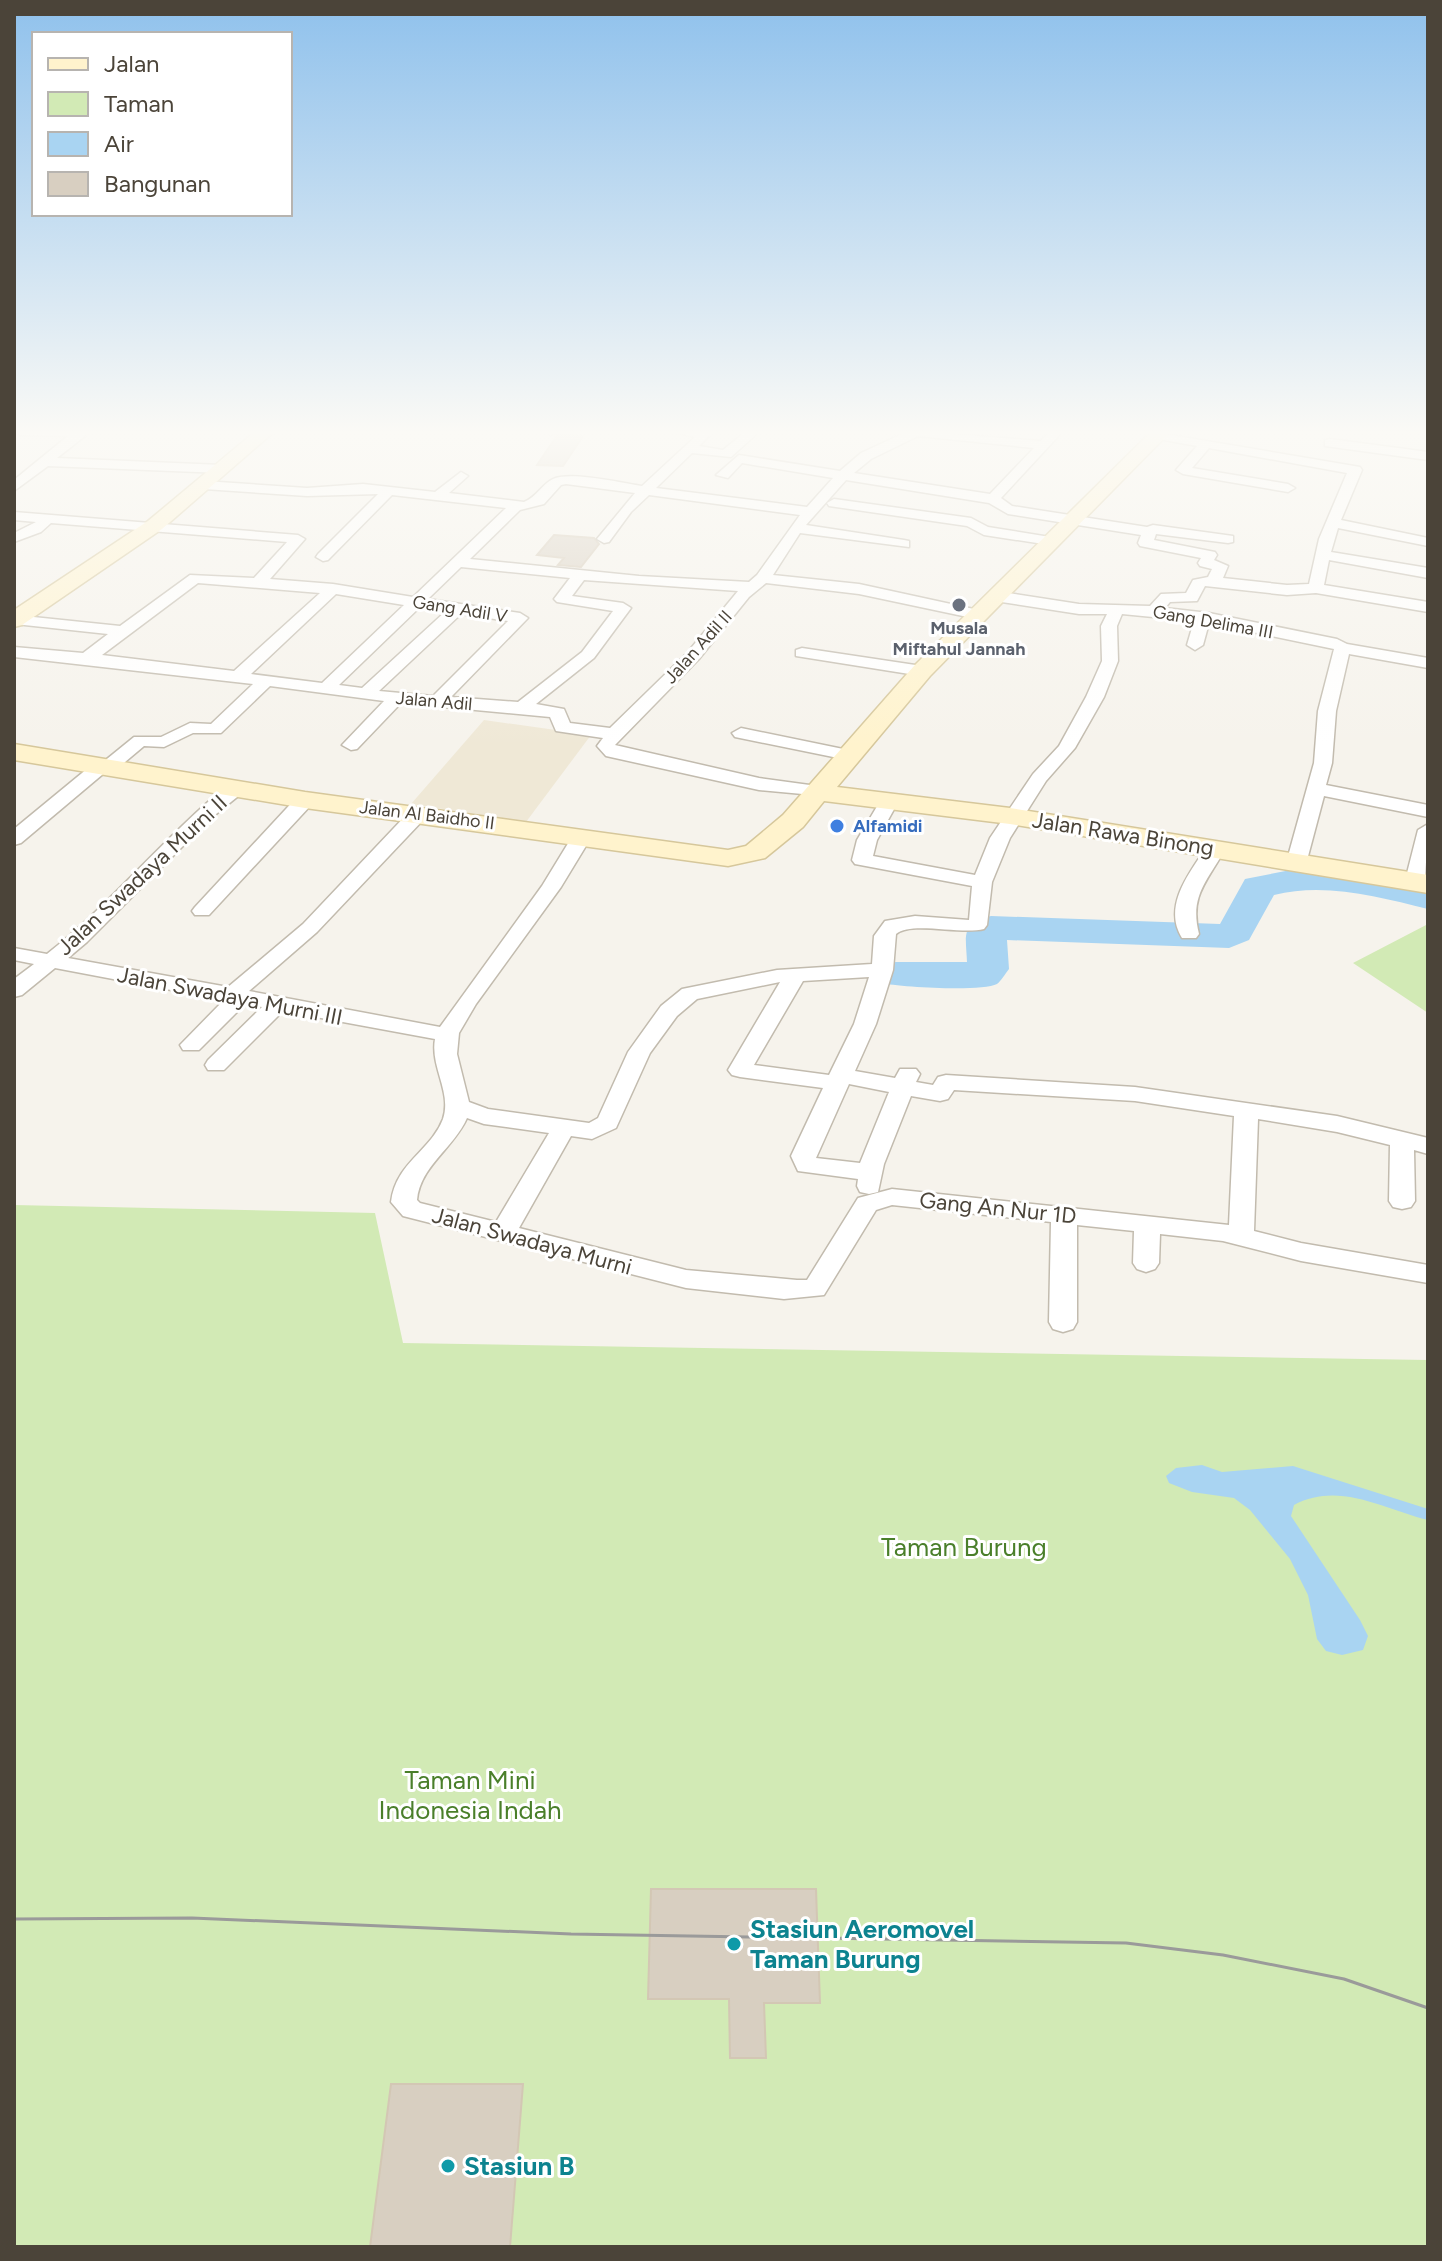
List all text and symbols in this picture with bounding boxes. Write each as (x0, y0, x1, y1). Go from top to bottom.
legend (32, 32, 292, 216)
text: Jalan (104, 49, 160, 78)
text: Taman (104, 89, 174, 118)
text: Air (104, 129, 134, 158)
text: Bangunan (104, 169, 211, 198)
street label: Gang Adil V (411, 591, 509, 627)
marker: Musala Miftahul Jannah (950, 596, 968, 614)
street label: Gang Delima III (1151, 601, 1275, 643)
street label: Jalan Adil II (659, 606, 737, 688)
place label: Musala Miftahul Jannah (893, 617, 1025, 660)
street label: Jalan Adil (395, 687, 473, 715)
street label: Jalan Swadaya Murni II (51, 789, 233, 961)
street label: Jalan Al Baidho II (358, 796, 496, 834)
street label: Jalan Rawa Binong (1030, 806, 1216, 862)
place label: Alfamidi (853, 815, 923, 837)
marker: Alfamidi (828, 817, 846, 835)
street label: Jalan Swadaya Murni III (115, 961, 345, 1031)
street label: Gang An Nur 1D (918, 1186, 1078, 1230)
street label: Jalan Swadaya Murni (429, 1201, 635, 1281)
park label: Taman Burung (881, 1531, 1047, 1563)
park label: Taman Mini Indonesia Indah (379, 1764, 561, 1826)
place label: Stasiun Aeromovel Taman Burung (750, 1913, 974, 1975)
marker: Stasiun Aeromovel Taman Burung (725, 1935, 743, 1953)
place label: Stasiun B (464, 2150, 574, 2182)
marker: Stasiun B (439, 2157, 457, 2175)

